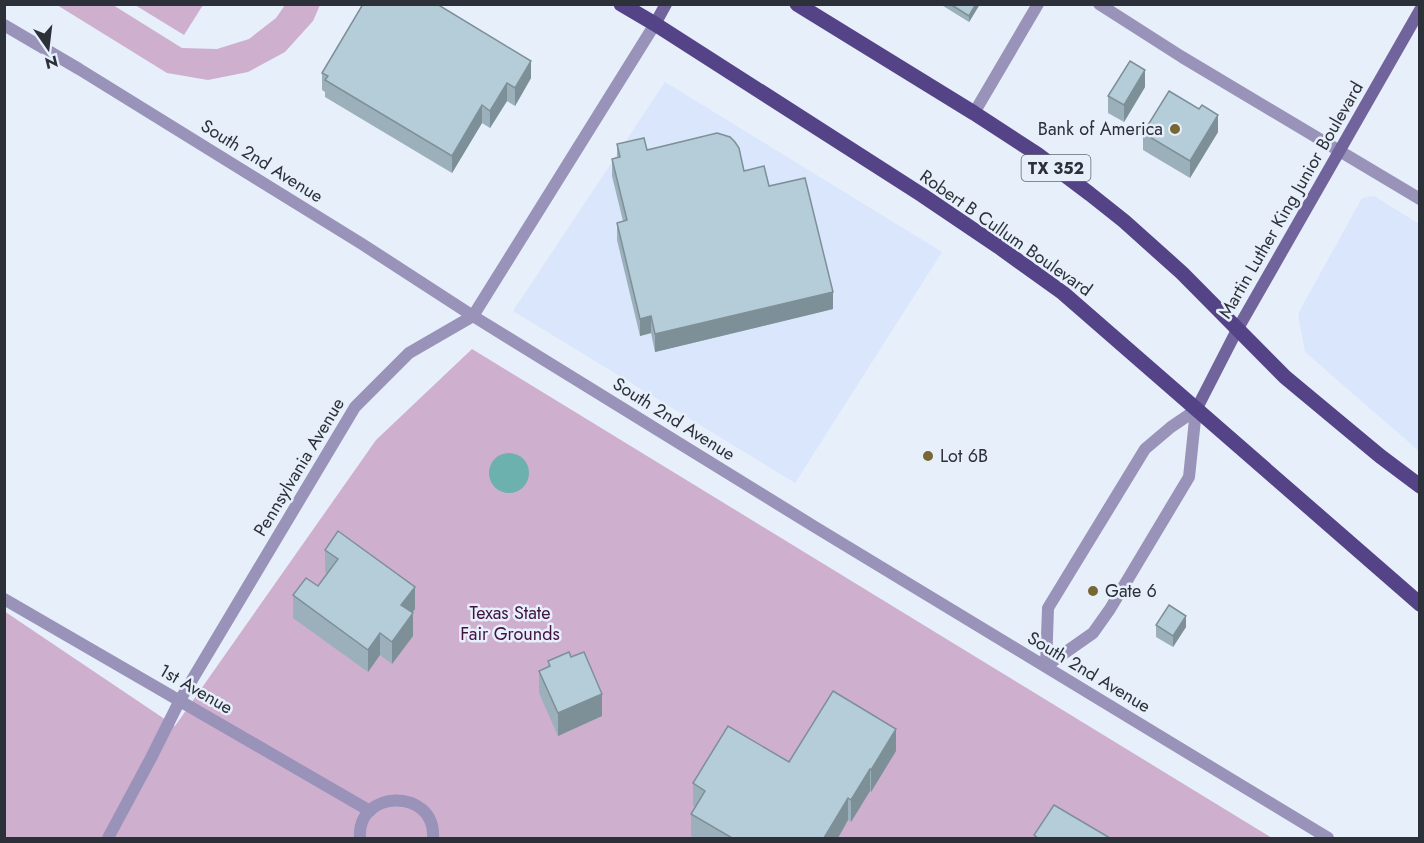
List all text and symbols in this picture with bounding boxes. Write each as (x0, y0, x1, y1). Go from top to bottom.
north arrow (18, 18, 78, 78)
text: N (43, 49, 60, 75)
street label: Martin Luther King Junior Boulevard (1212, 77, 1370, 323)
street label: South 2nd Avenue (196, 113, 328, 209)
place label: Bank of America (1038, 116, 1163, 142)
marker: Bank of America (1168, 122, 1182, 136)
road number: TX 352 (1022, 155, 1090, 181)
street label: Robert B Cullum Boulevard (914, 164, 1098, 302)
street label: South 2nd Avenue (608, 371, 740, 467)
street label: Pennsylvania Avenue (247, 393, 351, 541)
place label: Lot 6B (940, 443, 988, 469)
marker: Lot 6B (921, 449, 935, 463)
place label: Gate 6 (1105, 578, 1157, 604)
marker: Gate 6 (1086, 584, 1100, 598)
park label: Texas State Fair Grounds (460, 600, 560, 647)
street label: South 2nd Avenue (1022, 625, 1156, 719)
street label: 1st Avenue (154, 657, 238, 721)

